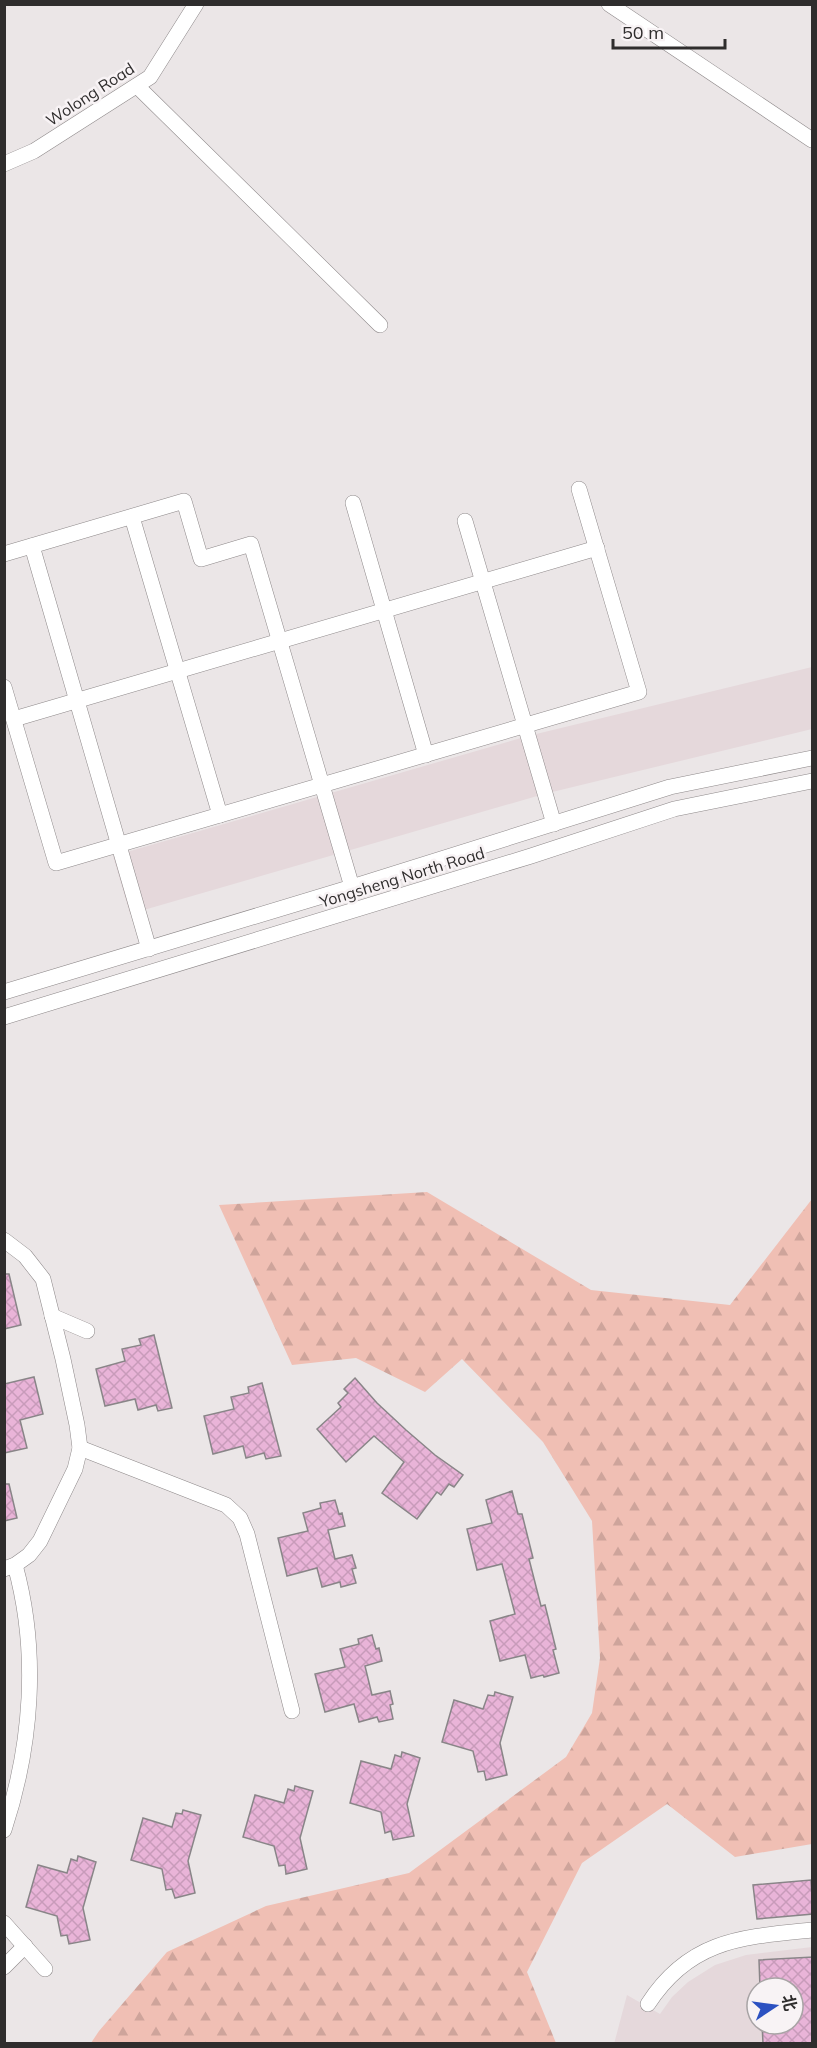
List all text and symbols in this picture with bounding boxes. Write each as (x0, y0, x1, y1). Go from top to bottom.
scale bar (613, 12, 726, 50)
text: 50 m (622, 21, 664, 44)
street label: Wolong Road (42, 58, 138, 130)
street label: Yongsheng North Road (316, 842, 487, 912)
north arrow (745, 1976, 805, 2036)
text: 北 (778, 1993, 801, 2013)

